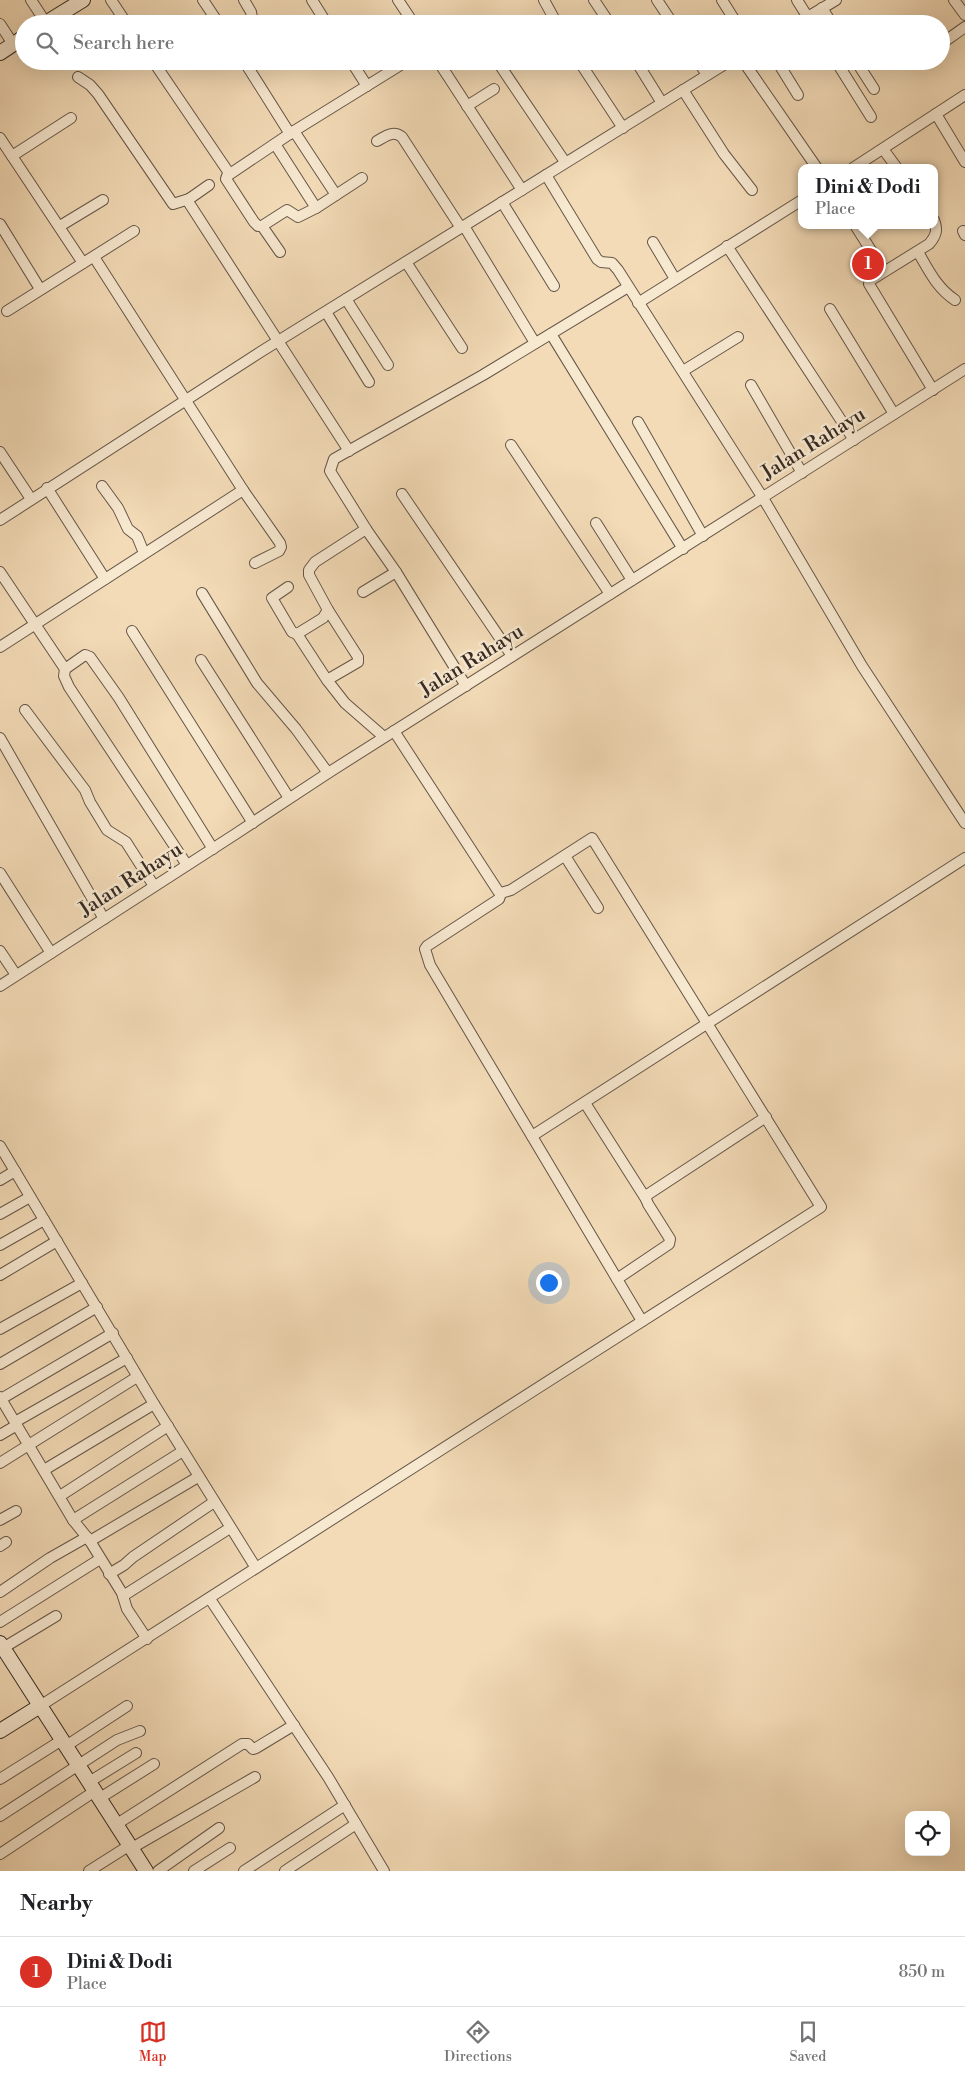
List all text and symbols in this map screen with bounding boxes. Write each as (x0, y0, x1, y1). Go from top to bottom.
search box (15, 15, 950, 70)
icon: search (33, 29, 61, 57)
text: Search here (73, 31, 174, 55)
popup (798, 164, 938, 229)
text: Dini & Dodi (815, 175, 921, 199)
text: Place (815, 199, 855, 219)
pin: 1 (852, 245, 884, 283)
street label: Jalan Rahayu (756, 402, 871, 486)
street label: Jalan Rahayu (414, 619, 529, 703)
street label: Jalan Rahayu (74, 837, 188, 923)
your location (536, 1270, 562, 1296)
map controls (905, 1811, 950, 1856)
button: locate (905, 1811, 950, 1856)
text: Nearby (20, 1891, 93, 1917)
text: Dini & Dodi (67, 1950, 172, 1974)
text: 1 (32, 1962, 40, 1982)
text: 850 m (898, 1962, 945, 1982)
text: Place (67, 1974, 107, 1994)
tab: Map (139, 2018, 167, 2066)
tab: Directions (444, 2018, 512, 2066)
tab: Saved (789, 2018, 826, 2066)

